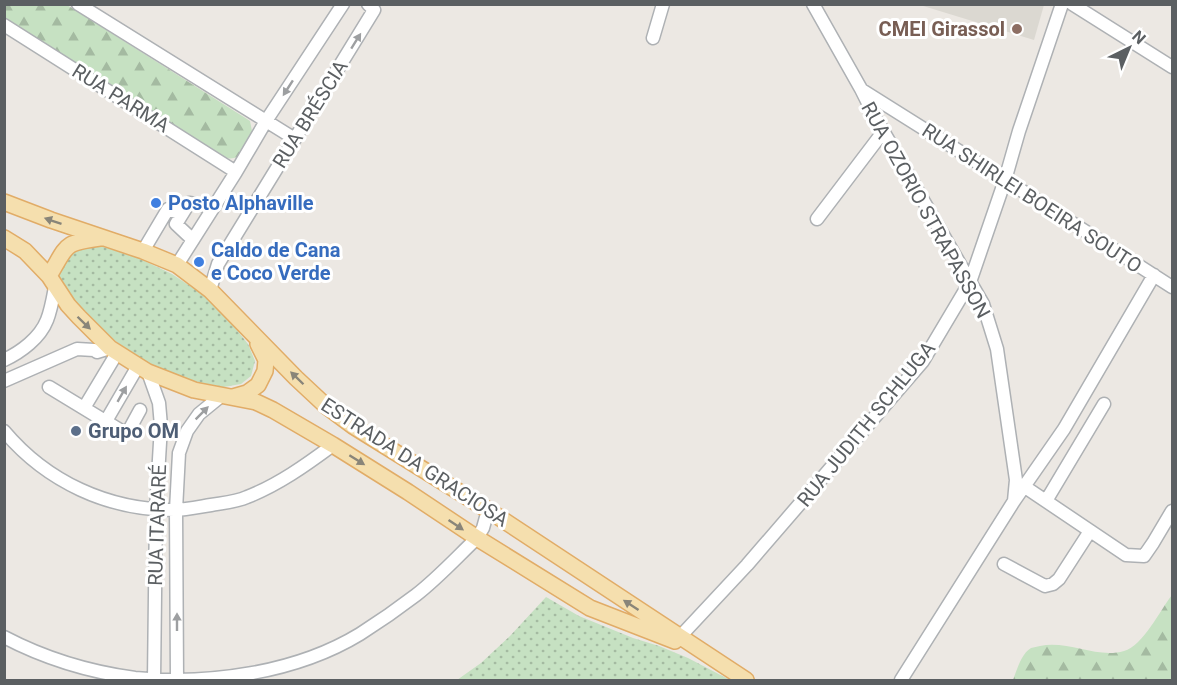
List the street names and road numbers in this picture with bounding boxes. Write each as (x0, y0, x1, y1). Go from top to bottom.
street label: RUA BRÉSCIA (267, 56, 353, 172)
street label: RUA PARMA (68, 59, 174, 137)
street label: RUA OZORIO STRAPASSON (856, 98, 996, 322)
street label: RUA SHIRLEI BOEIRA SOUTO (918, 118, 1146, 278)
street label: RUA JUDITH SCHLUGA (792, 337, 940, 511)
street label: ESTRADA DA GRACIOSA (317, 392, 513, 532)
street label: RUA ITARARÉ (143, 464, 171, 586)

